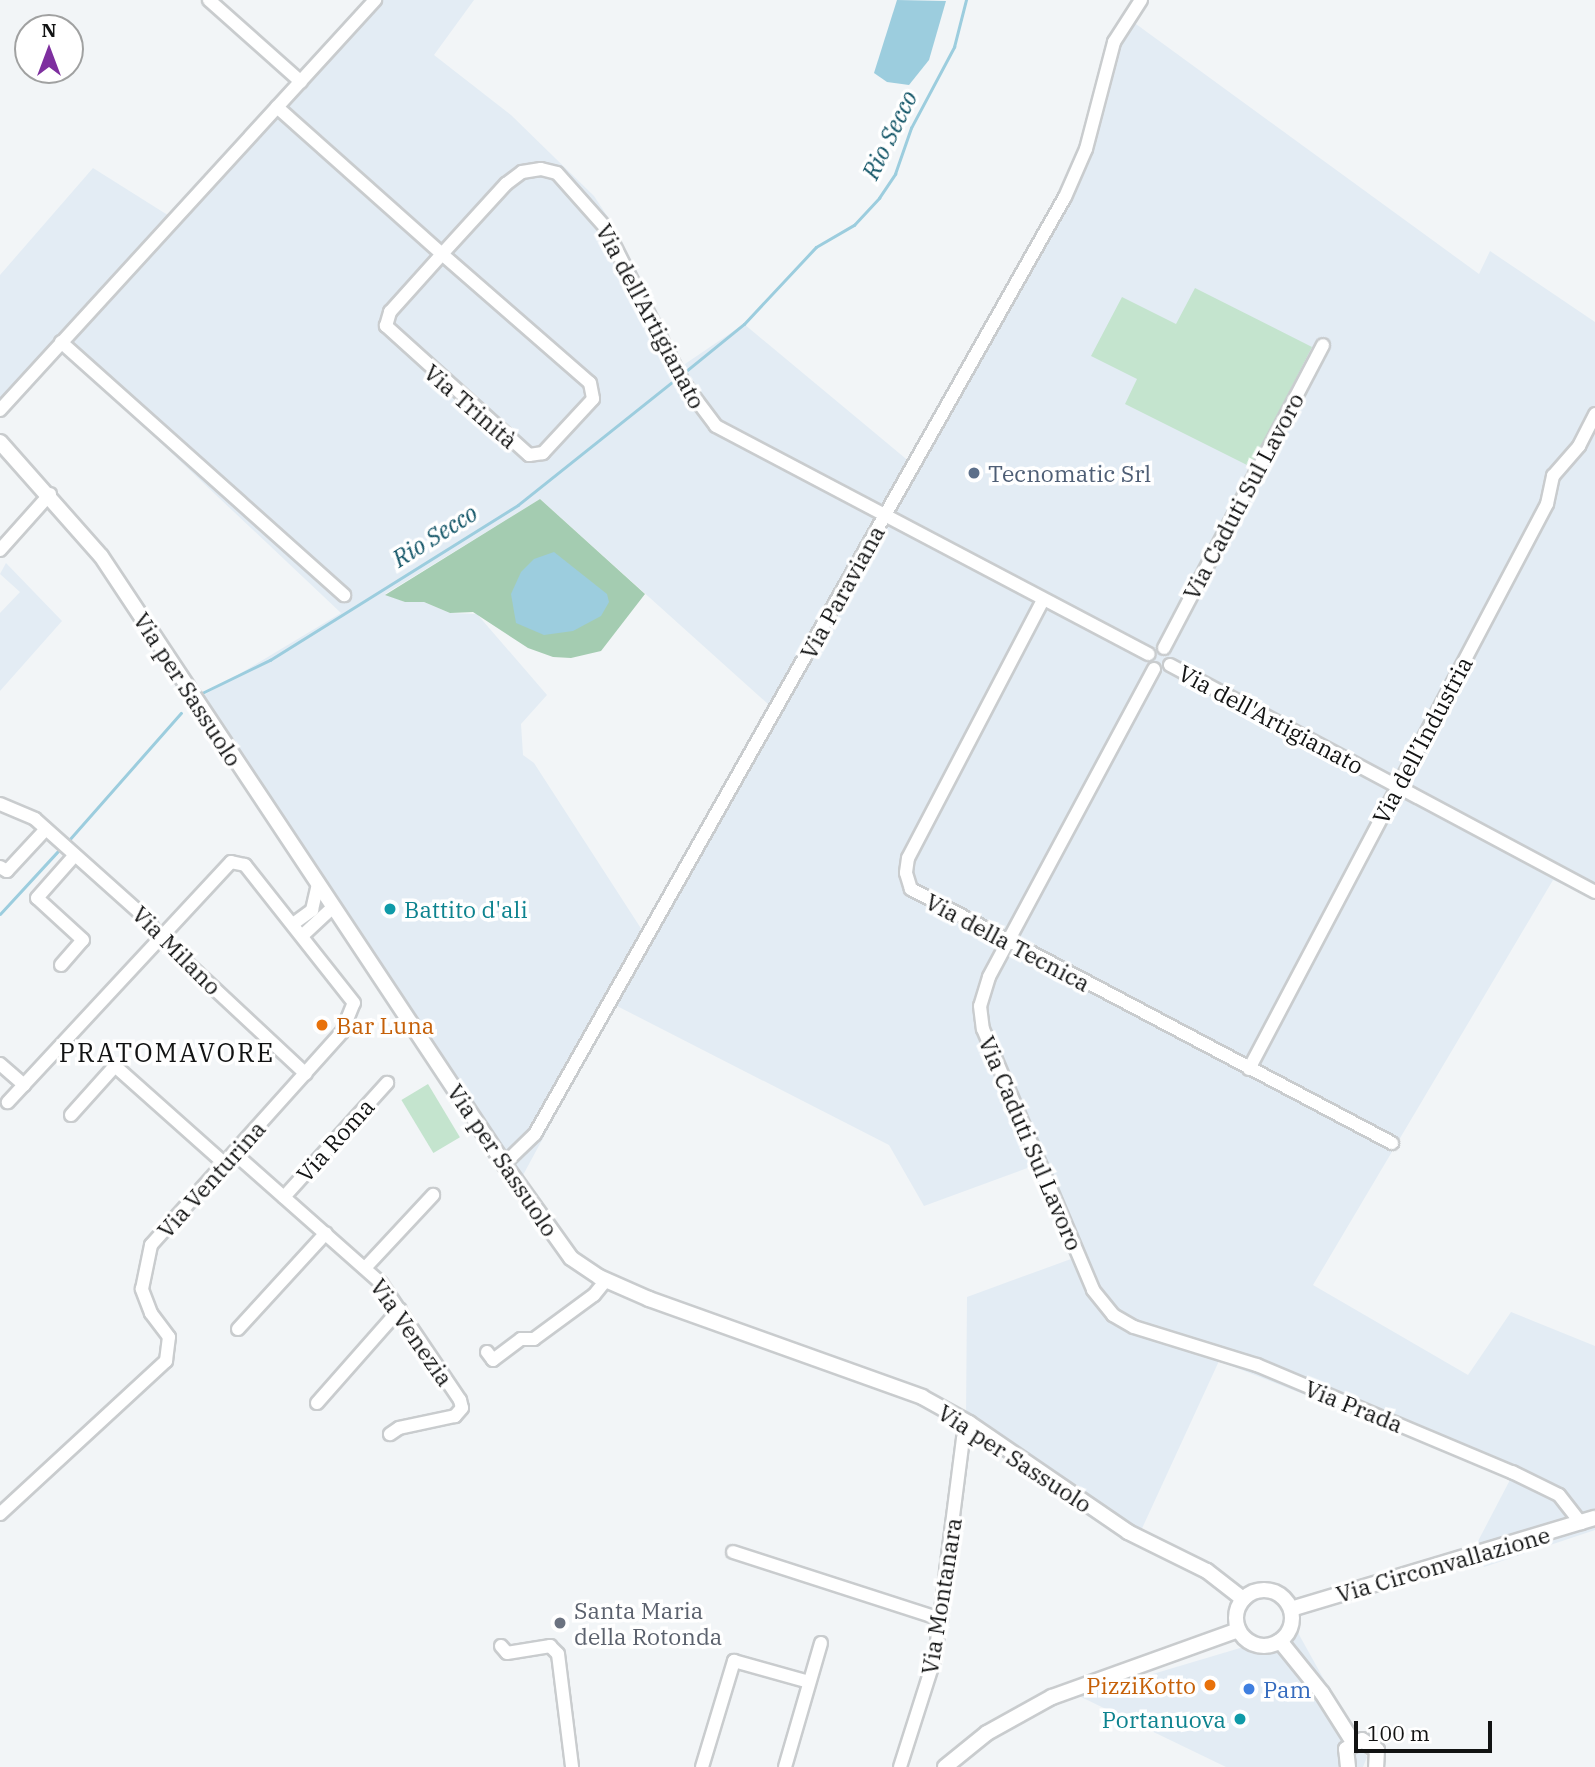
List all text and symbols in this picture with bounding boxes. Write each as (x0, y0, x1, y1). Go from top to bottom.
north arrow (14, 14, 84, 84)
text: N (41, 18, 57, 42)
water label: Rio Secco (856, 86, 924, 184)
street label: Via dell'Artigianato (591, 219, 711, 413)
street label: Via Trinità (419, 358, 523, 454)
street label: Via Caduti Sul Lavoro (1177, 388, 1309, 604)
place label: Tecnomatic Srl (988, 459, 1151, 487)
marker: Tecnomatic Srl (966, 465, 982, 481)
water label: Rio Secco (387, 499, 483, 573)
street label: Via Paraviana (794, 520, 890, 664)
street label: Via per Sassuolo (128, 607, 248, 771)
street label: Via dell’Industria (1366, 652, 1478, 828)
street label: Via dell'Artigianato (1174, 659, 1368, 779)
street label: Via della Tecnica (921, 887, 1095, 997)
place label: Battito d'ali (404, 895, 528, 923)
street label: Via Milano (127, 900, 227, 1000)
marker: Battito d'ali (382, 901, 398, 917)
place label: Bar Luna (336, 1011, 434, 1039)
marker: Bar Luna (314, 1017, 330, 1033)
street label: Via Caduti Sul Lavoro (973, 1032, 1089, 1254)
district label: PRATOMAVORE (60, 1037, 274, 1069)
street label: Via per Sassuolo (442, 1079, 564, 1241)
street label: Via Roma (290, 1093, 380, 1187)
street label: Via Venturina (151, 1115, 271, 1243)
street label: Via Venezia (365, 1273, 459, 1391)
street label: Via Prada (1301, 1374, 1407, 1438)
street label: Via per Sassuolo (933, 1398, 1097, 1518)
street label: Via Montanara (915, 1516, 967, 1676)
street label: Via Circonvallazione (1333, 1520, 1553, 1608)
place label: Santa Maria della Rotonda (574, 1596, 722, 1650)
marker: Santa Maria della Rotonda (552, 1615, 568, 1631)
place label: PizziKotto (1086, 1671, 1196, 1699)
place label: Pam (1263, 1675, 1312, 1703)
marker: PizziKotto (1202, 1677, 1218, 1693)
marker: Pam (1241, 1681, 1257, 1697)
place label: Portanuova (1102, 1705, 1226, 1733)
scale bar (1357, 1708, 1495, 1752)
marker: Portanuova (1232, 1711, 1248, 1727)
text: 100 m (1367, 1719, 1430, 1747)

